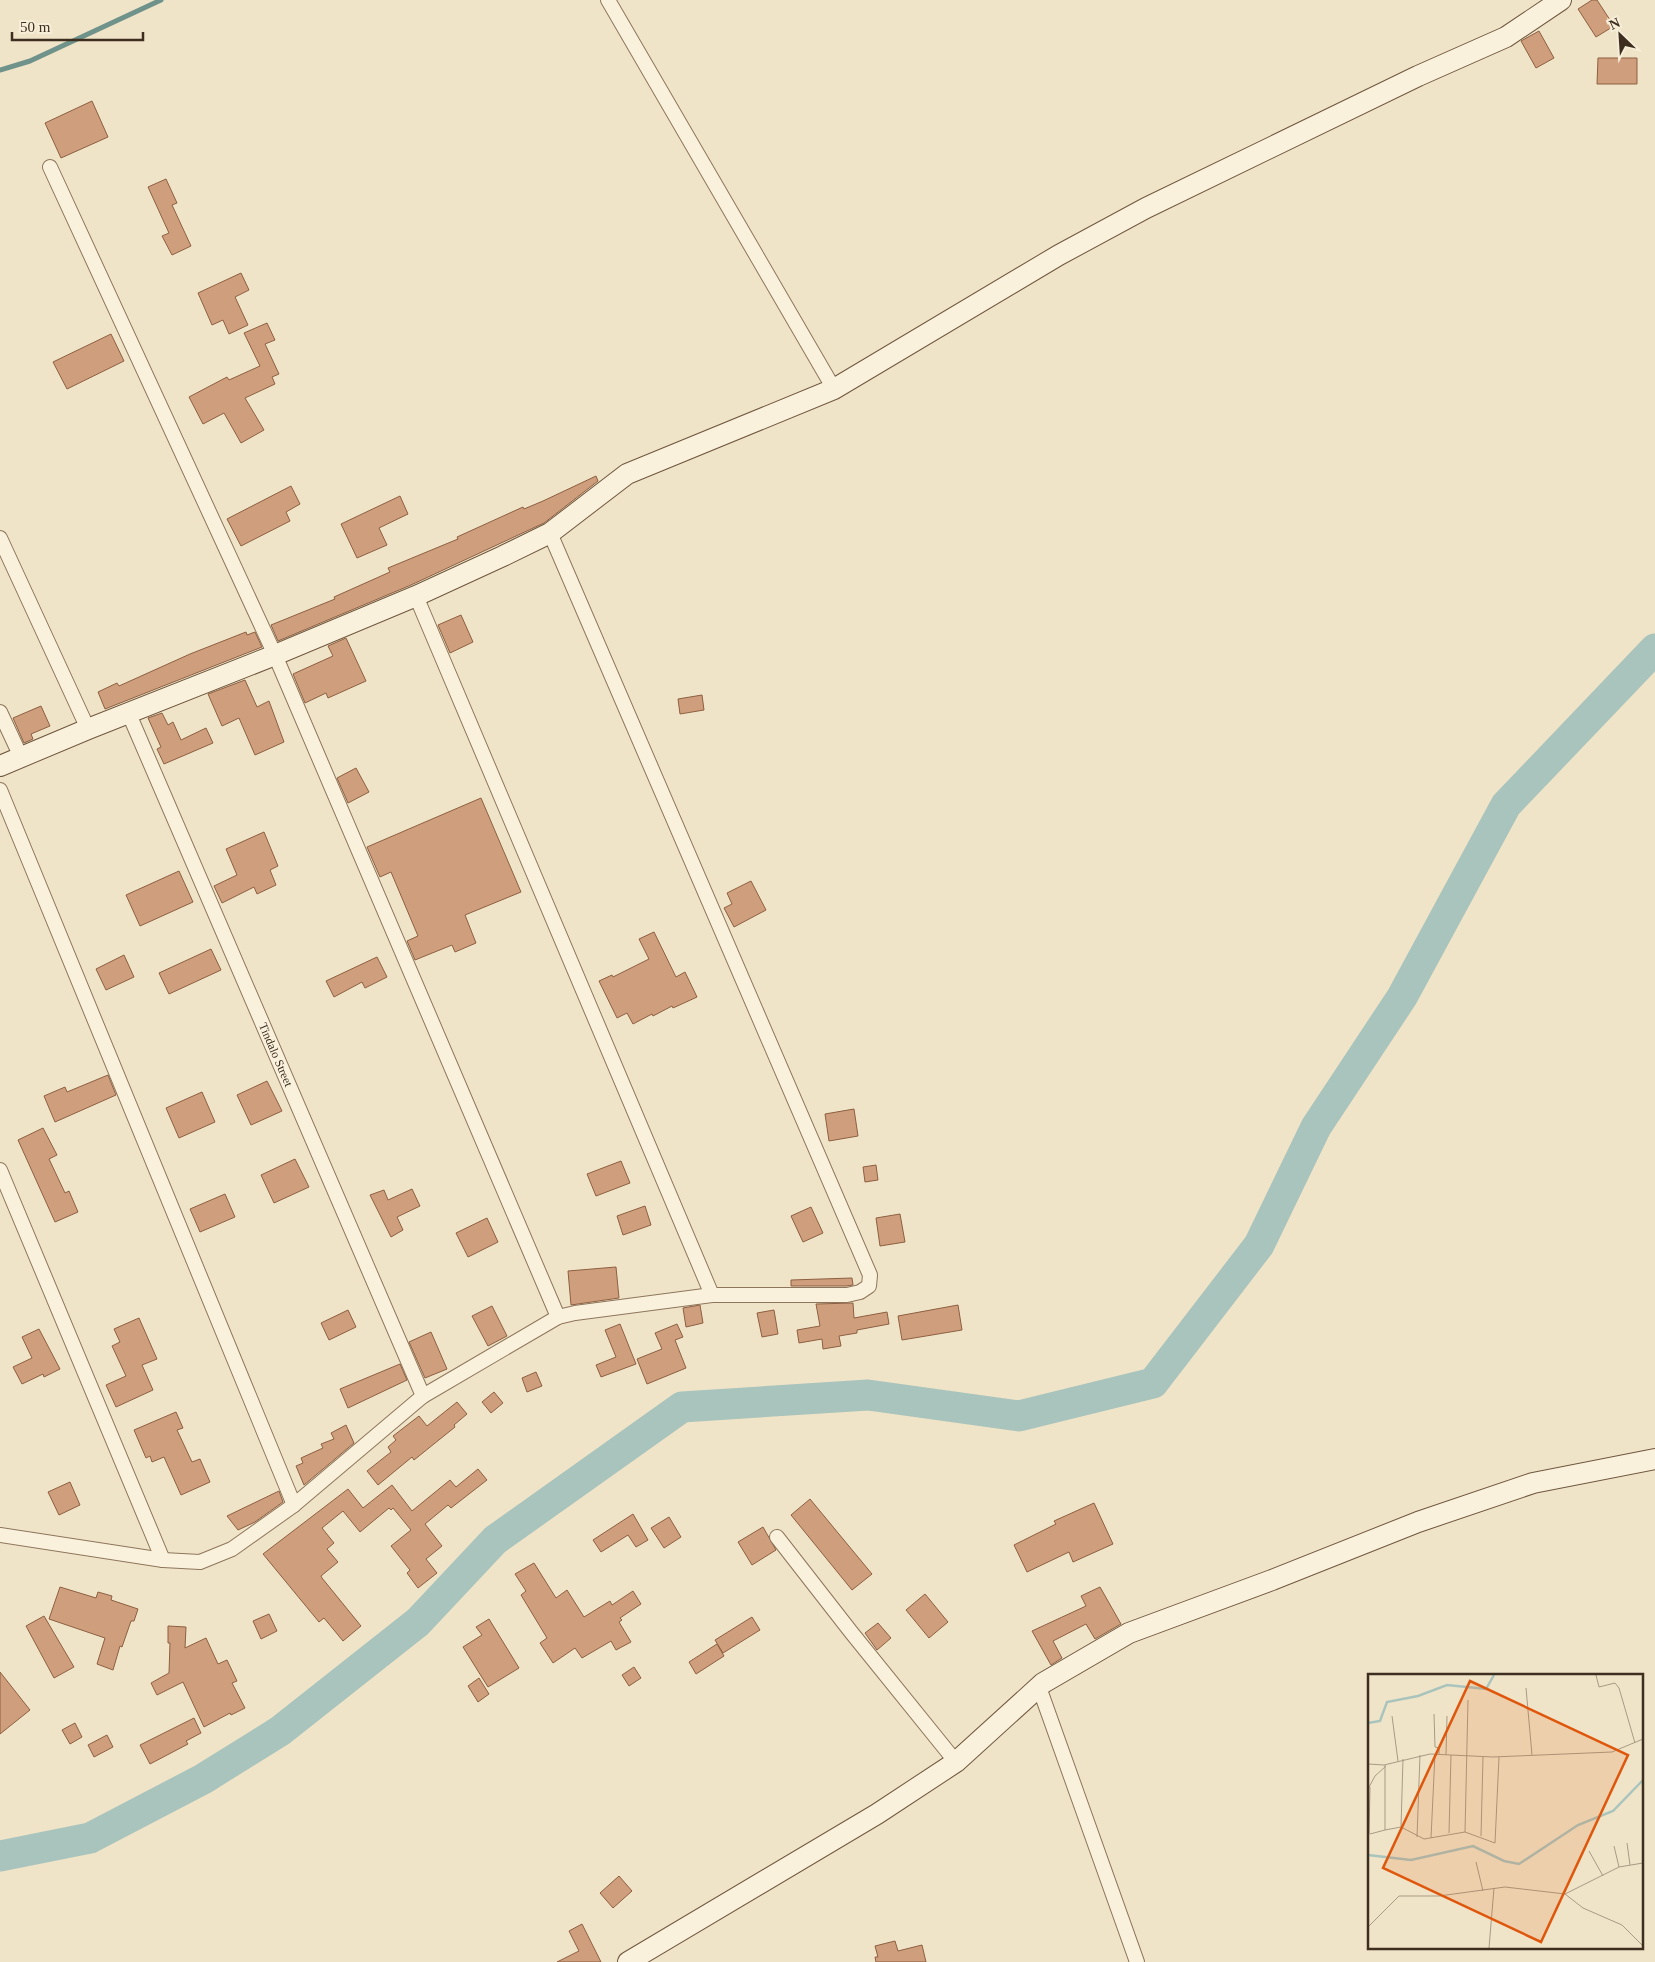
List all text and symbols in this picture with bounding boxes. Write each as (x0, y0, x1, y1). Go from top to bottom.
scale bar (12, 10, 144, 42)
north arrow (1595, 10, 1645, 60)
text: N (1607, 15, 1622, 33)
text: 50 m (20, 19, 51, 35)
street label: Tindalo Street (256, 1021, 296, 1089)
inset map (1368, 1674, 1642, 1950)

